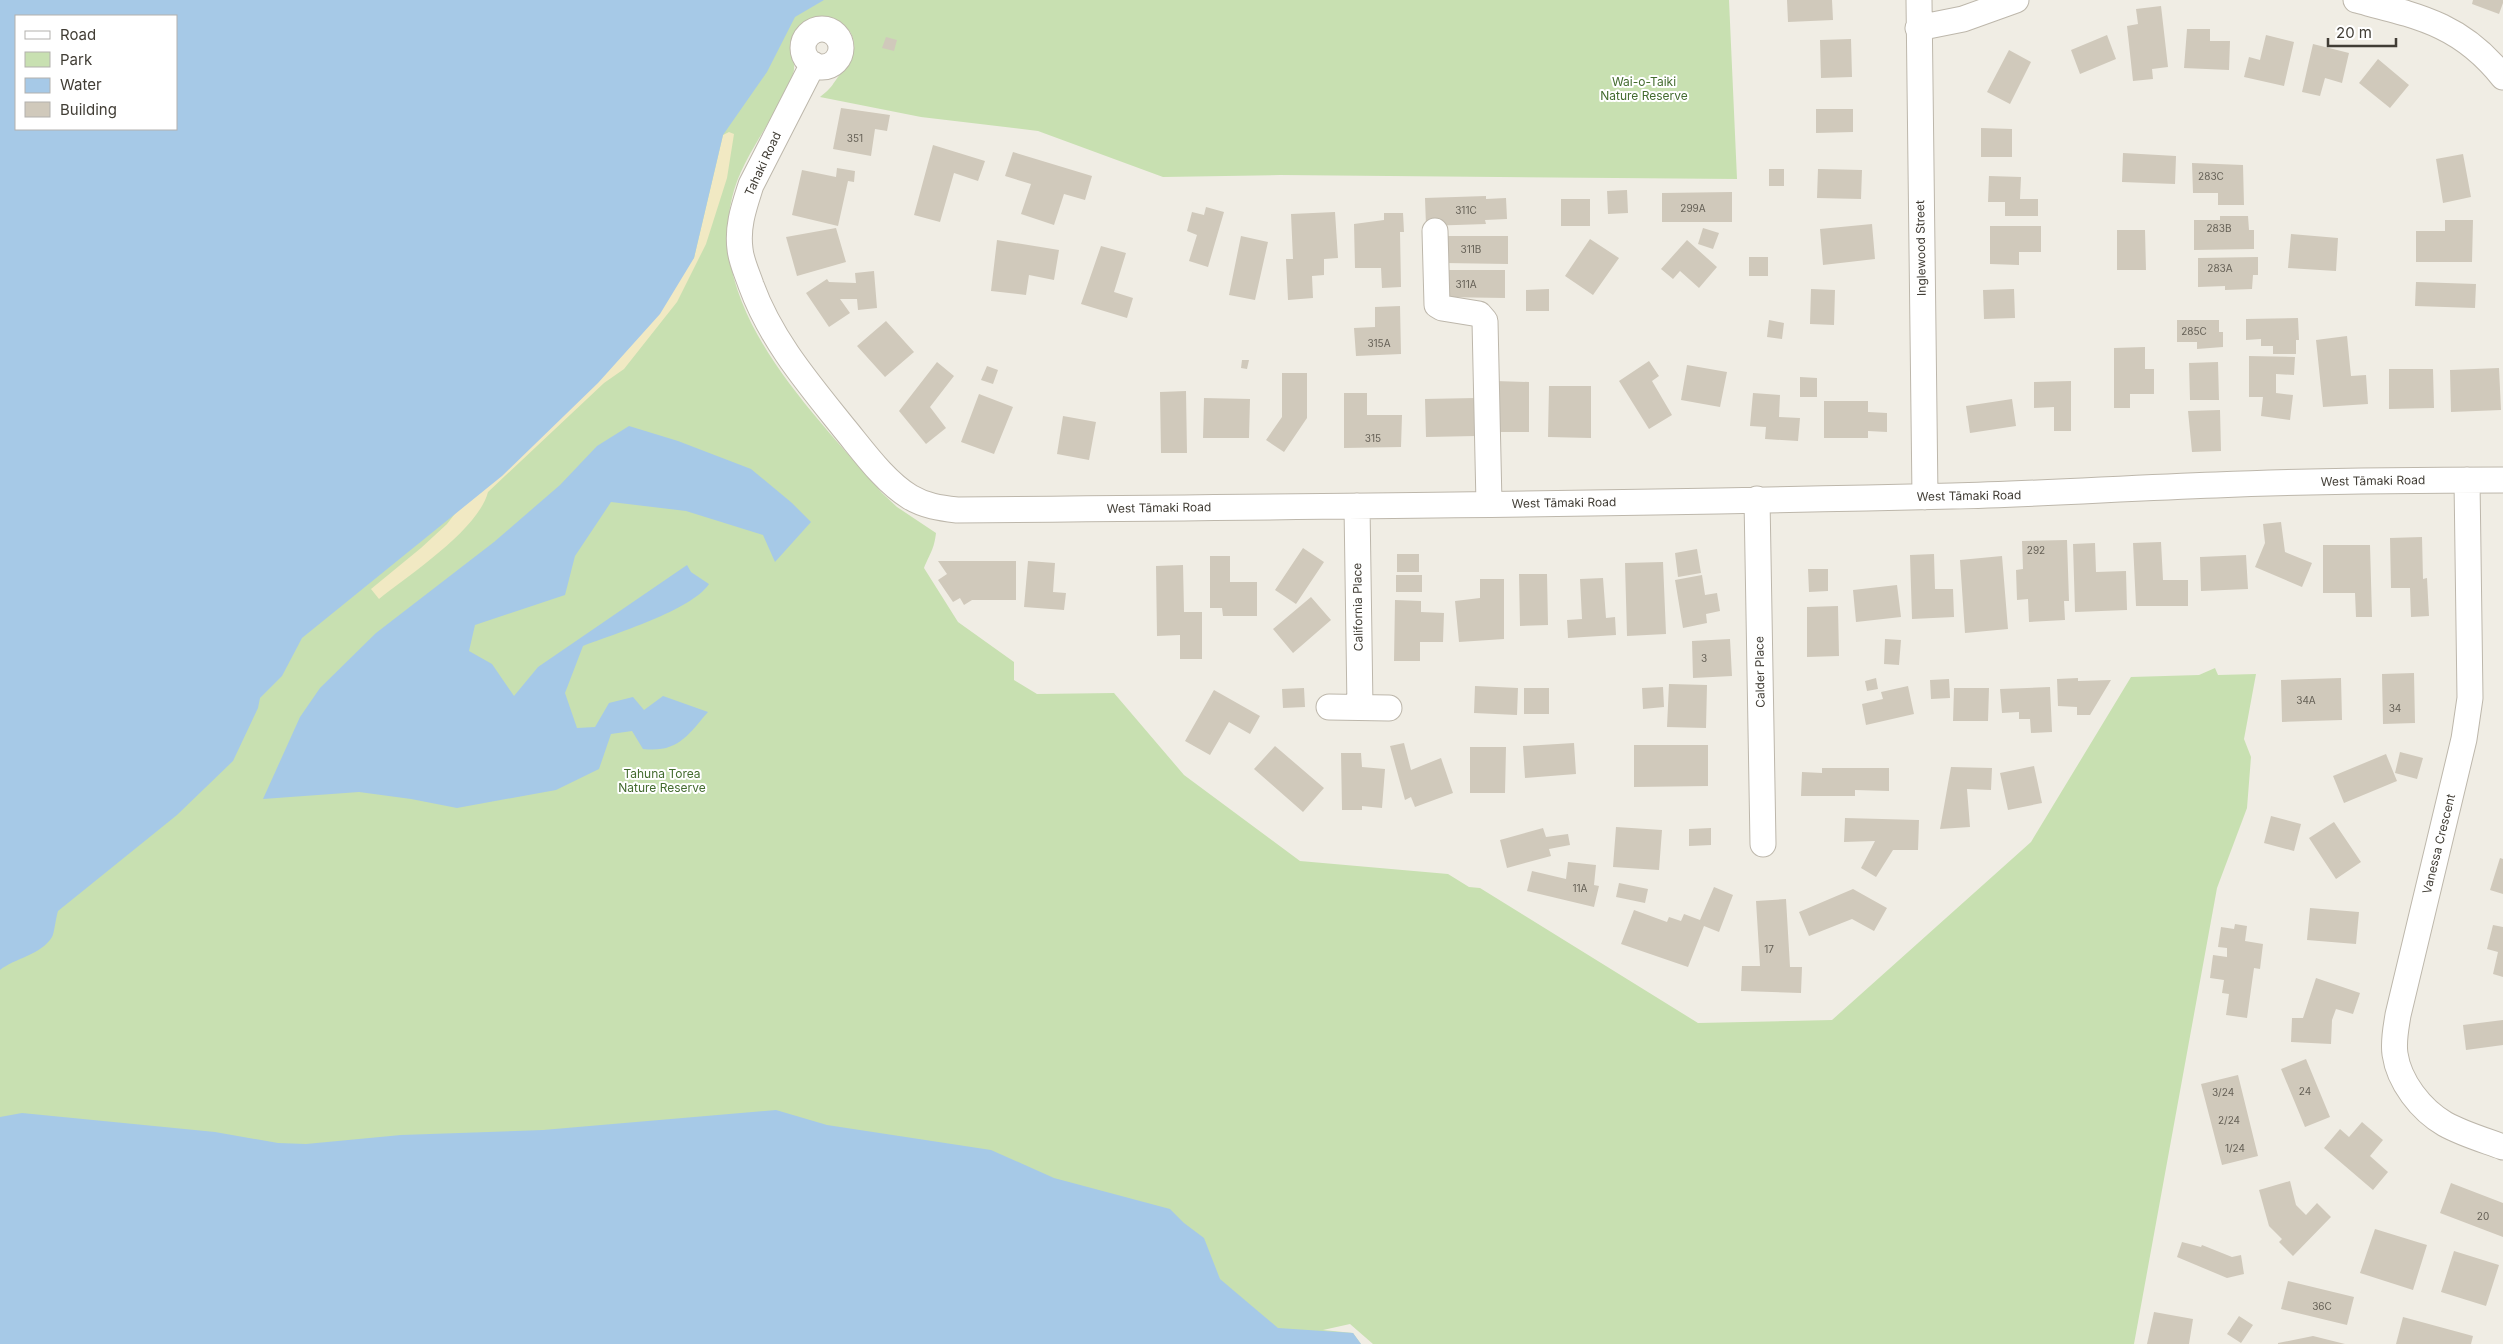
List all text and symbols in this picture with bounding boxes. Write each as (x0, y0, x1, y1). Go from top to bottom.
legend (15, 15, 178, 130)
scale bar (2328, 15, 2396, 47)
text: 20 m (2336, 23, 2372, 42)
text: Road (60, 25, 96, 44)
text: Park (60, 50, 93, 69)
park label: Wai-o-Taiki Nature Reserve (1600, 74, 1688, 103)
text: Water (60, 75, 102, 94)
text: Building (60, 100, 117, 119)
street label: Tahaki Road (741, 129, 784, 198)
house number: 351 (847, 132, 863, 144)
house number: 283C (2198, 170, 2224, 182)
street label: Inglewood Street (1912, 200, 1929, 296)
house number: 299A (1680, 202, 1706, 214)
house number: 311C (1455, 204, 1477, 216)
house number: 283B (2206, 222, 2232, 234)
house number: 311B (1461, 243, 1481, 255)
house number: 283A (2207, 262, 2233, 274)
house number: 311A (1455, 278, 1477, 290)
house number: 285C (2181, 325, 2207, 337)
house number: 315A (1367, 337, 1391, 349)
house number: 315 (1365, 432, 1381, 444)
street label: West Tāmaki Road (2321, 472, 2425, 489)
street label: West Tāmaki Road (1917, 487, 2021, 504)
street label: West Tāmaki Road (1512, 494, 1616, 511)
street label: West Tāmaki Road (1107, 499, 1211, 516)
house number: 292 (2027, 544, 2045, 556)
street label: California Place (1349, 563, 1366, 651)
street label: Calder Place (1751, 636, 1768, 708)
house number: 3 (1701, 652, 1707, 664)
house number: 34A (2296, 694, 2316, 706)
house number: 34 (2389, 702, 2401, 714)
park label: Tahuna Torea Nature Reserve (618, 766, 706, 795)
street label: Vanessa Crescent (2419, 792, 2458, 895)
house number: 11A (1572, 882, 1588, 894)
house number: 17 (1764, 943, 1774, 955)
house number: 24 (2299, 1085, 2311, 1097)
house number: 3/24 (2212, 1086, 2234, 1098)
house number: 2/24 (2218, 1114, 2240, 1126)
house number: 1/24 (2225, 1142, 2245, 1154)
house number: 20 (2477, 1210, 2489, 1222)
house number: 36C (2312, 1300, 2332, 1312)

